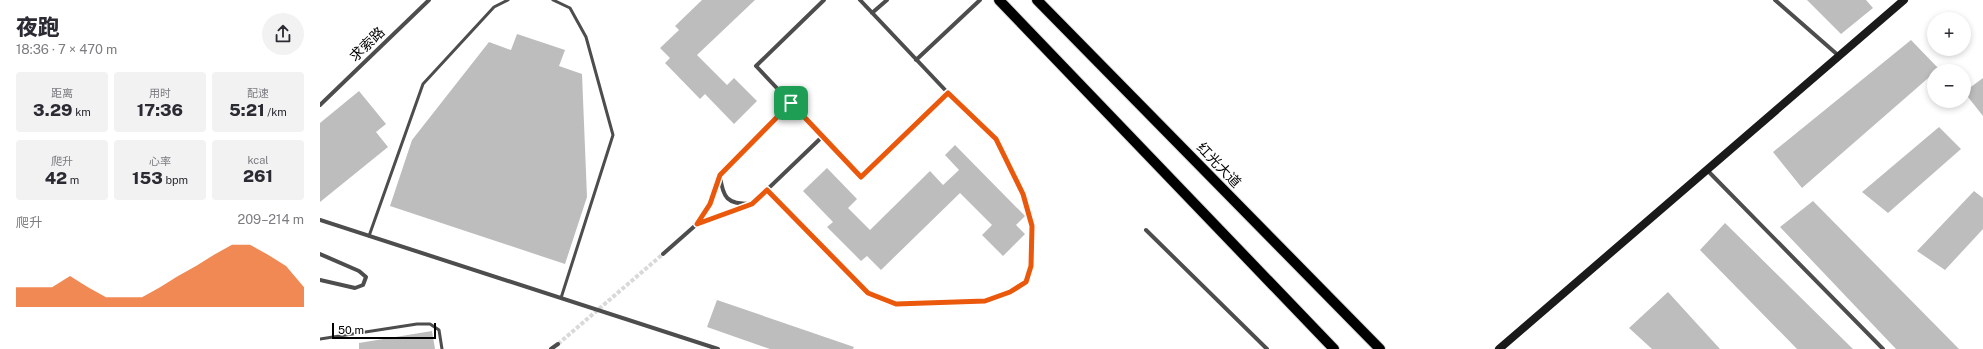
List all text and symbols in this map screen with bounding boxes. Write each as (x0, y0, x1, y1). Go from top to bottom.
map controls (1927, 12, 1971, 108)
button: + (1927, 12, 1971, 56)
button: share (262, 13, 304, 55)
text: 夜跑 (16, 14, 60, 40)
street label: 求索路 (346, 24, 388, 64)
text: 18:36 · 7 × 470 m (16, 42, 117, 57)
button: − (1927, 64, 1971, 108)
pin (774, 86, 808, 120)
text: 距离 (51, 87, 73, 99)
text: 用时 (149, 87, 171, 99)
text: 配速 (247, 87, 269, 99)
icon: arrive (780, 92, 802, 114)
text: 3.29 (33, 100, 73, 120)
text: 17:36 (137, 100, 183, 120)
text: 5:21 (229, 100, 265, 120)
text: km (73, 106, 91, 118)
text: /km (265, 106, 287, 118)
street label: 红光大道 (1194, 139, 1244, 191)
text: kcal (247, 154, 269, 166)
text: 爬升 (51, 155, 73, 167)
text: 心率 (149, 155, 171, 167)
text: 261 (243, 166, 273, 186)
text: 42 (45, 168, 67, 188)
text: 153 (132, 168, 163, 188)
text: m (67, 174, 79, 186)
text: bpm (163, 174, 188, 186)
text: 209–214 m (237, 212, 304, 227)
text: 爬升 (16, 215, 42, 230)
scale bar (332, 321, 436, 340)
text: 50 m (338, 324, 364, 336)

